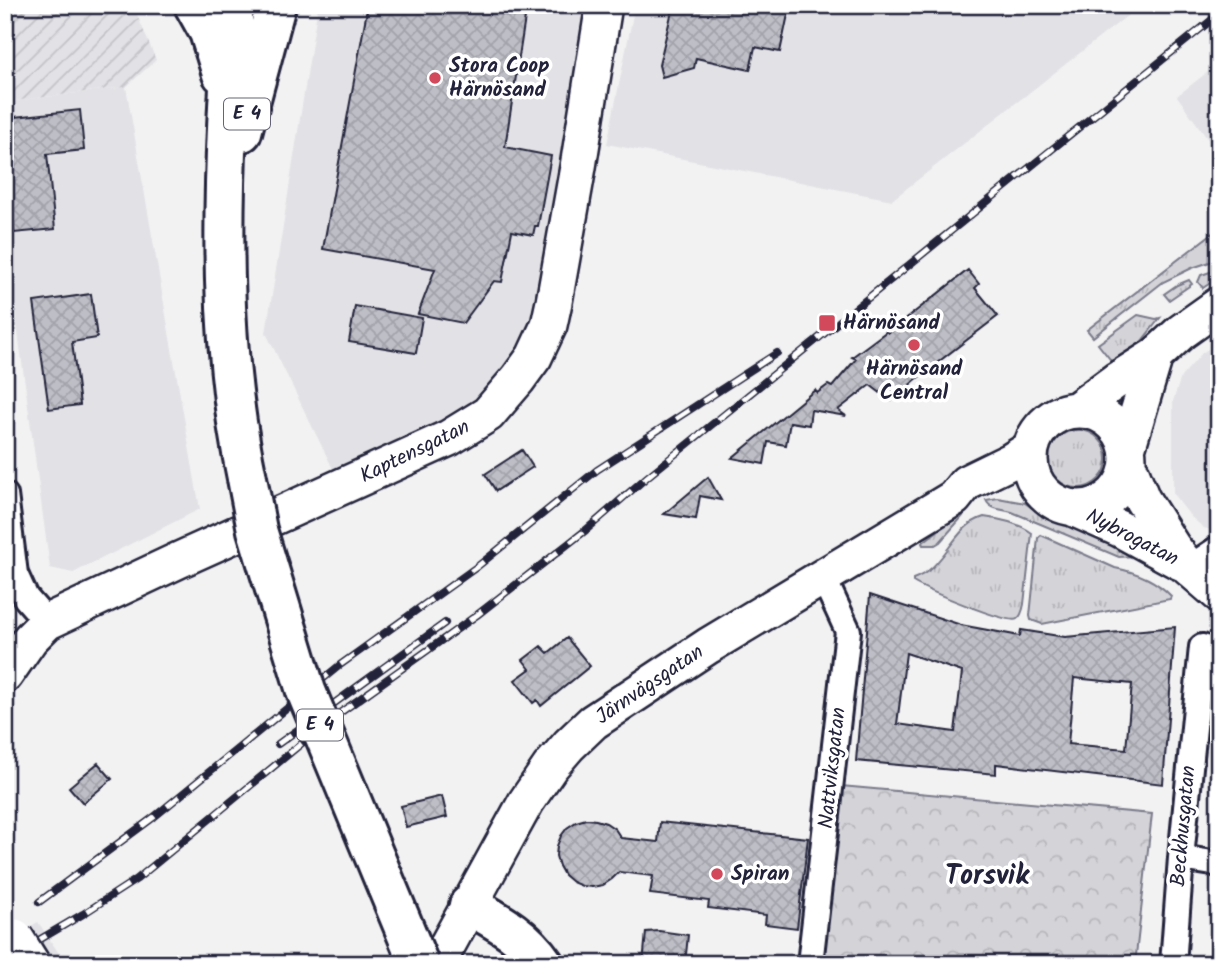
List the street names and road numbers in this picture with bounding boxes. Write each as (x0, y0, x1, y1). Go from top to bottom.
road number: E 4 (224, 98, 270, 130)
street label: Kaptensgatan (354, 411, 476, 493)
street label: Nybrogatan (1080, 500, 1184, 576)
street label: Järnvägsgatan (589, 636, 711, 734)
street label: Nattviksgatan (810, 706, 856, 830)
road number: E 4 (297, 710, 343, 740)
street label: Beckhusgatan (1162, 764, 1206, 888)

